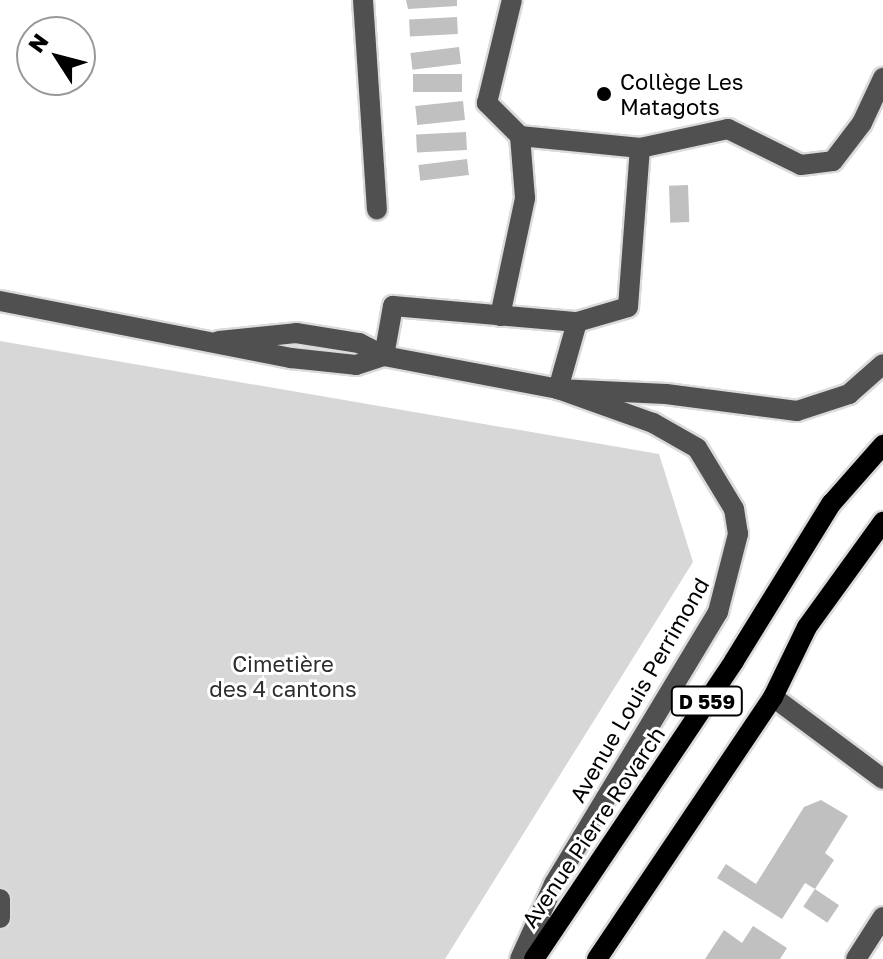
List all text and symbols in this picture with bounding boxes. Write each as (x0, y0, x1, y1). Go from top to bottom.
north arrow (16, 16, 96, 96)
text: N (22, 28, 54, 57)
place label: Collège Les Matagots (620, 68, 743, 120)
marker: Collège Les Matagots (595, 85, 613, 103)
street label: Avenue Louis Perrimond (564, 573, 714, 807)
park label: Cimetière des 4 cantons (209, 650, 357, 702)
road number: D 559 (669, 685, 745, 717)
street label: Avenue Pierre Rovarch (516, 721, 670, 933)

